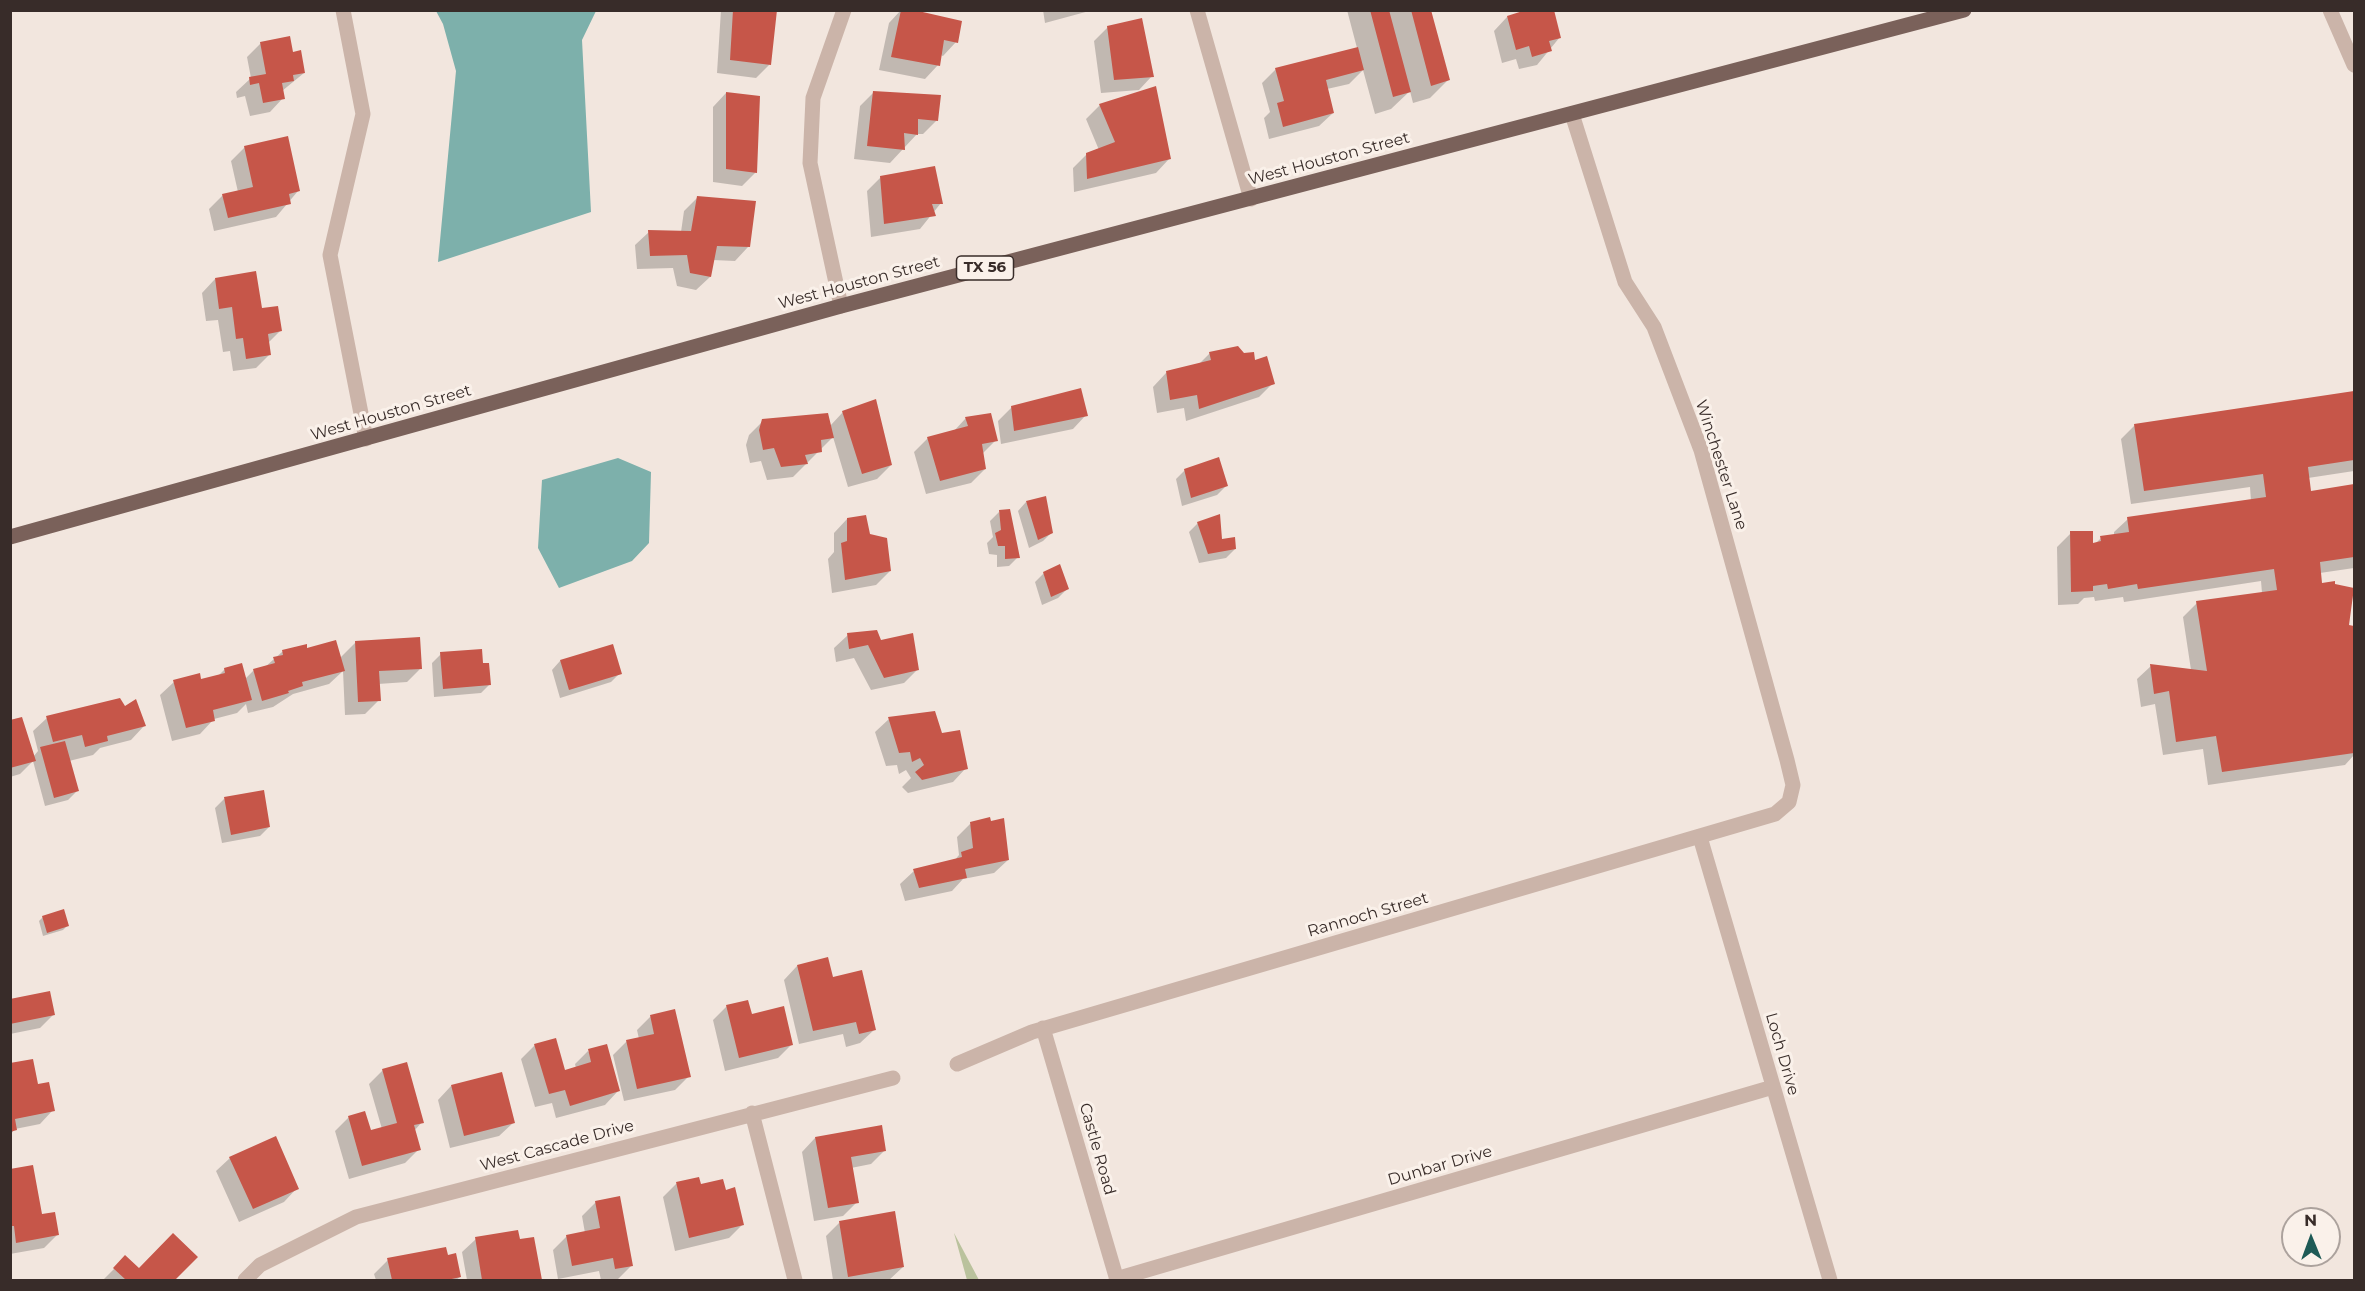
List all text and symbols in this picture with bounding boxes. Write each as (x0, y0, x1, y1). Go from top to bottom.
street label: West Houston Street (1246, 128, 1412, 190)
street label: West Houston Street (776, 252, 942, 314)
road number: TX 56 (956, 256, 1014, 280)
street label: West Houston Street (308, 381, 474, 445)
street label: Winchester Lane (1691, 398, 1751, 532)
street label: Rannoch Street (1305, 889, 1431, 941)
street label: Loch Drive (1761, 1010, 1803, 1098)
street label: Castle Road (1075, 1101, 1119, 1197)
street label: West Cascade Drive (478, 1116, 636, 1176)
street label: Dunbar Drive (1386, 1142, 1494, 1190)
north arrow (2281, 1207, 2341, 1267)
text: N (2304, 1211, 2317, 1230)

